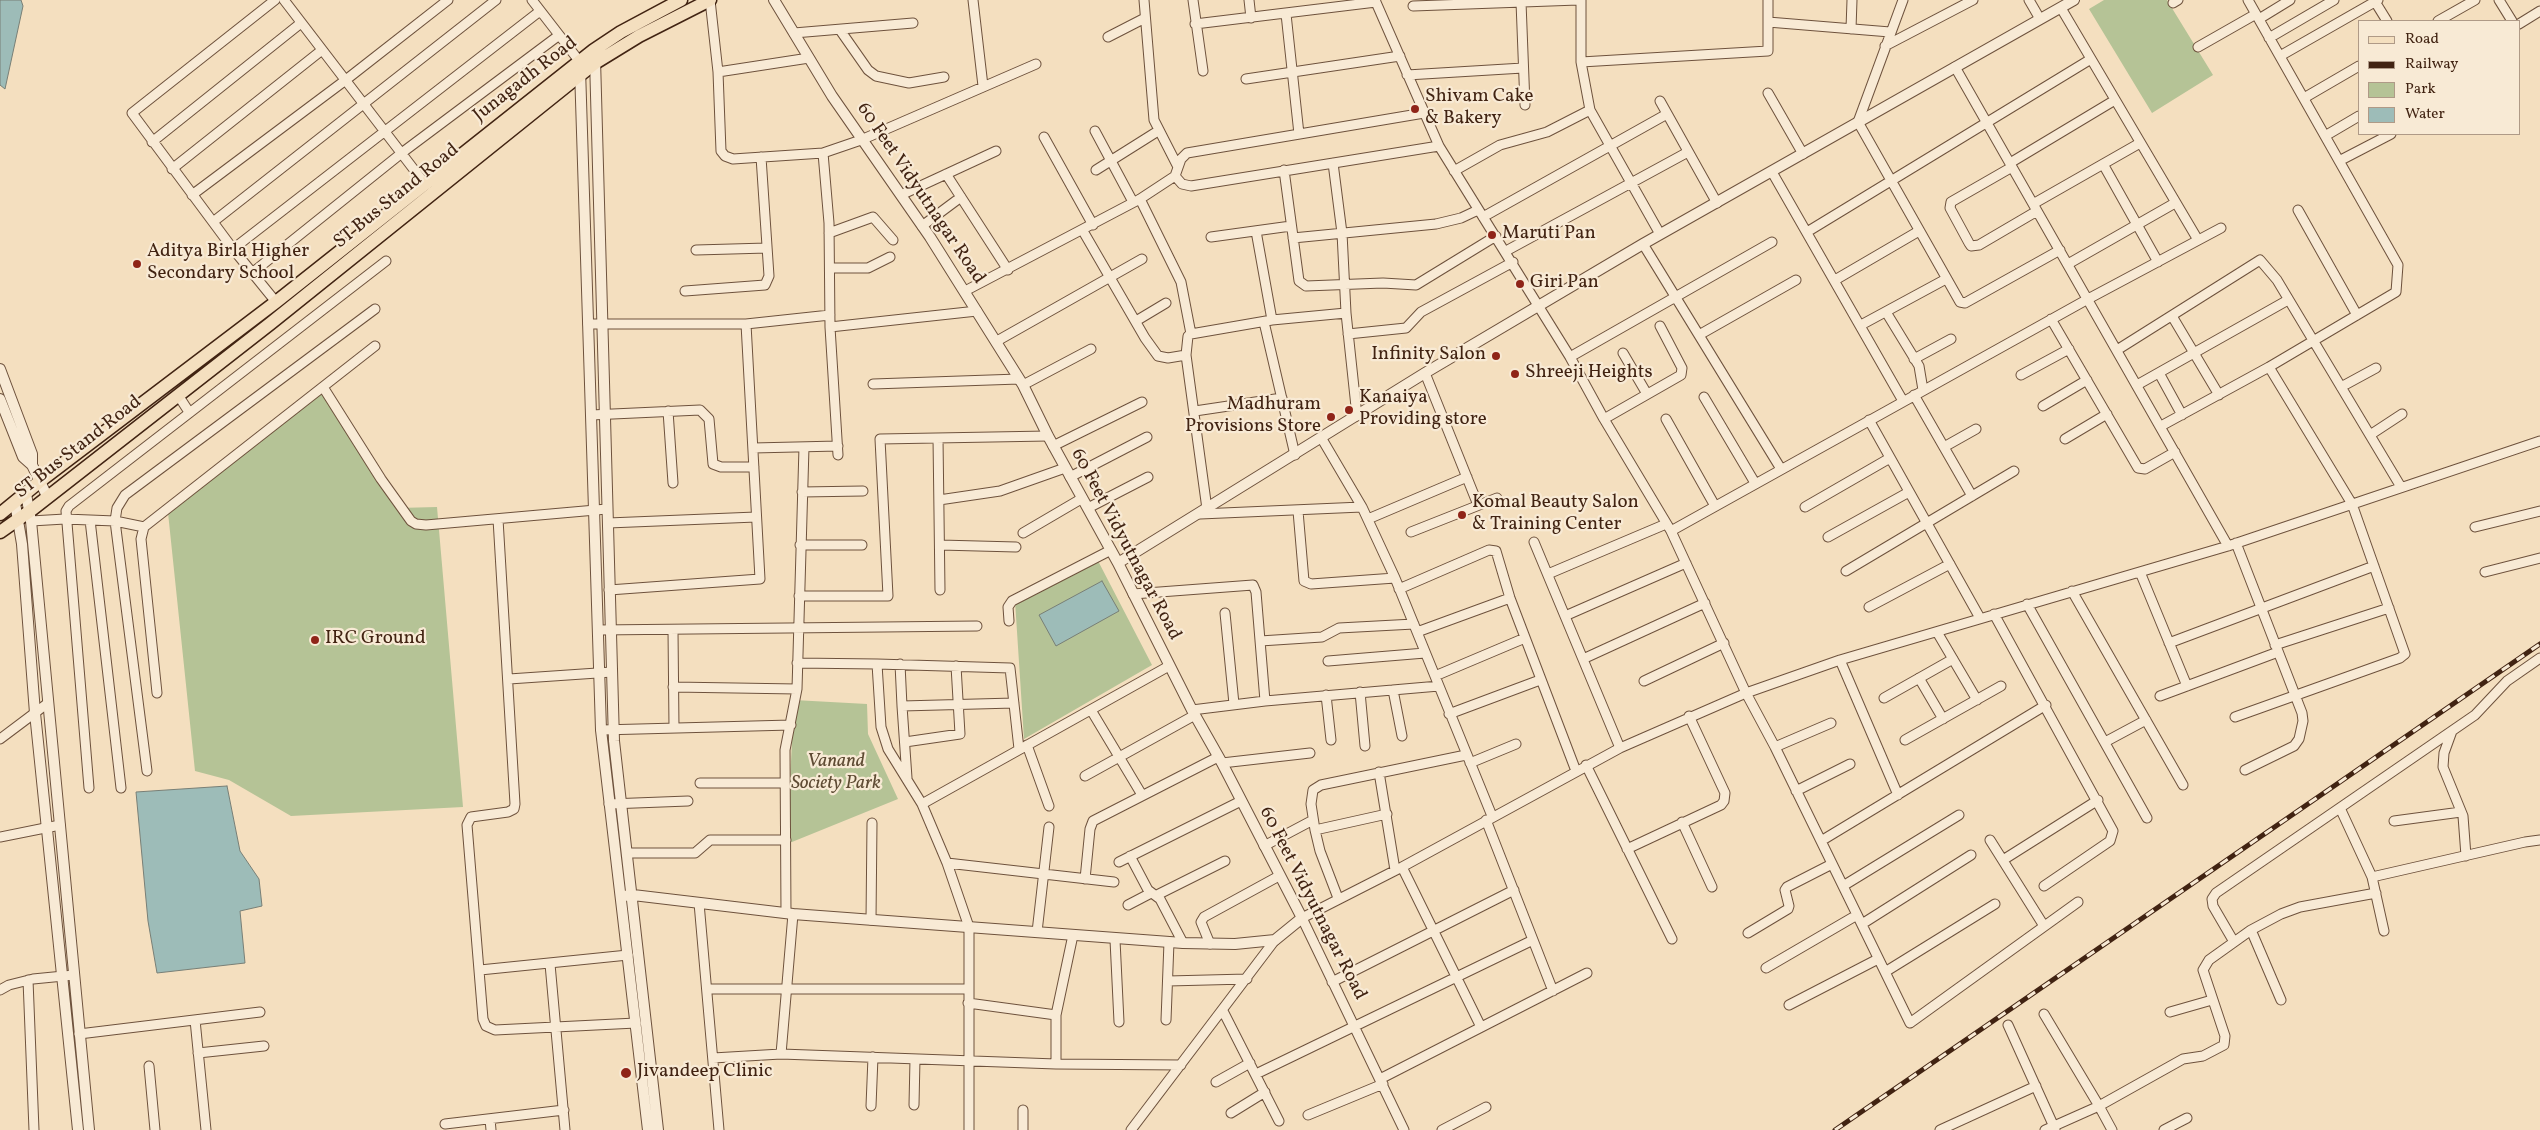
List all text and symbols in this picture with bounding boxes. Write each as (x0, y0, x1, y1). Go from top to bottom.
legend (2358, 20, 2520, 135)
text: Road (2405, 29, 2439, 50)
street label: Junagadh Road (469, 32, 583, 128)
text: Railway (2405, 54, 2458, 75)
text: Park (2405, 79, 2436, 100)
place label: Shivam Cake & Bakery (1425, 87, 1534, 131)
street label: 60 Feet Vidyutnagar Road (851, 99, 989, 289)
marker: Shivam Cake & Bakery (1409, 103, 1421, 115)
text: Water (2405, 104, 2445, 125)
street label: ST Bus Stand Road (330, 140, 464, 254)
place label: Maruti Pan (1502, 224, 1596, 246)
marker: Maruti Pan (1486, 229, 1498, 241)
place label: Aditya Birla Higher Secondary School (147, 242, 309, 286)
marker: Aditya Birla Higher Secondary School (131, 258, 143, 270)
place label: Giri Pan (1530, 273, 1599, 295)
marker: Giri Pan (1514, 278, 1526, 290)
place label: Infinity Salon (1371, 345, 1486, 367)
marker: Infinity Salon (1490, 350, 1502, 362)
place label: Shreeji Heights (1525, 363, 1653, 385)
marker: Shreeji Heights (1509, 368, 1521, 380)
place label: Kanaiya Providing store (1359, 388, 1487, 432)
street label: ST Bus Stand Road (11, 391, 147, 505)
place label: Madhuram Provisions Store (1185, 395, 1321, 439)
marker: Kanaiya Providing store (1343, 404, 1355, 416)
marker: Madhuram Provisions Store (1325, 411, 1337, 423)
street label: 60 Feet Vidyutnagar Road (1065, 445, 1185, 645)
place label: Komal Beauty Salon & Training Center (1472, 493, 1639, 537)
marker: Komal Beauty Salon & Training Center (1456, 509, 1468, 521)
place label: IRC Ground (325, 629, 426, 651)
marker: IRC Ground (309, 634, 321, 646)
park label: Vanand Society Park (791, 752, 881, 796)
street label: 60 Feet Vidyutnagar Road (1253, 804, 1371, 1004)
place label: Jivandeep Clinic (637, 1062, 773, 1084)
marker: Jivandeep Clinic (619, 1066, 633, 1080)

